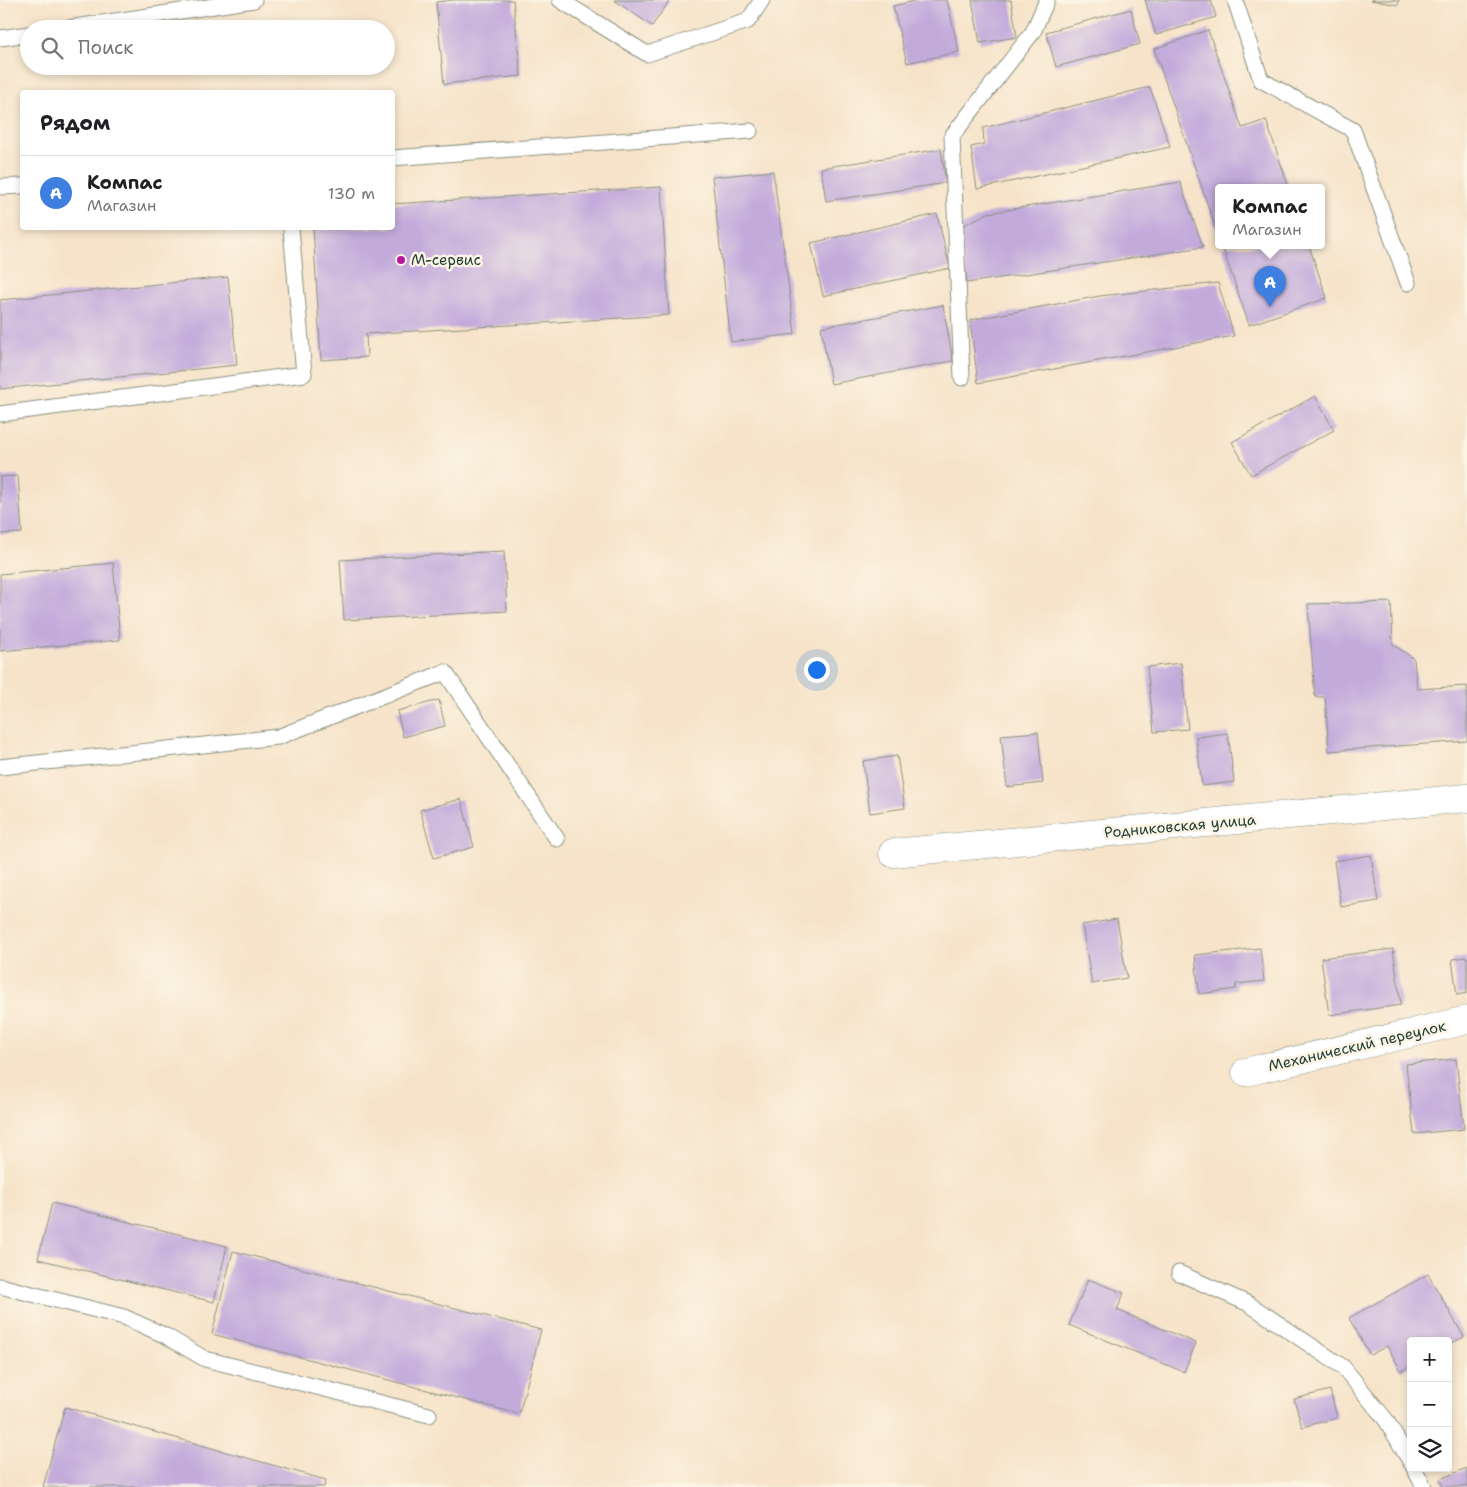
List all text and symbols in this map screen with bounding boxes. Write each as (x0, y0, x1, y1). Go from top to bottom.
search box (20, 20, 395, 75)
icon: search (38, 34, 66, 62)
text: Поиск (78, 35, 133, 60)
text: Рядом (40, 109, 110, 137)
text: Компас (87, 170, 163, 195)
text: A (50, 183, 62, 204)
text: 130 m (328, 183, 375, 204)
popup (1215, 184, 1325, 249)
text: Компас (1232, 194, 1308, 219)
text: Магазин (87, 195, 156, 216)
text: Магазин (1232, 219, 1302, 240)
place label: М-сервис (411, 250, 481, 270)
marker: М-сервис (395, 254, 407, 266)
pin: A (1254, 266, 1286, 307)
your location (804, 657, 830, 683)
street label: Родниковская улица (1103, 809, 1257, 843)
street label: Механический переулок (1266, 1016, 1448, 1076)
map controls (1407, 1337, 1452, 1472)
button: + (1407, 1337, 1452, 1382)
button: − (1407, 1382, 1452, 1427)
button: layers (1407, 1427, 1452, 1472)

